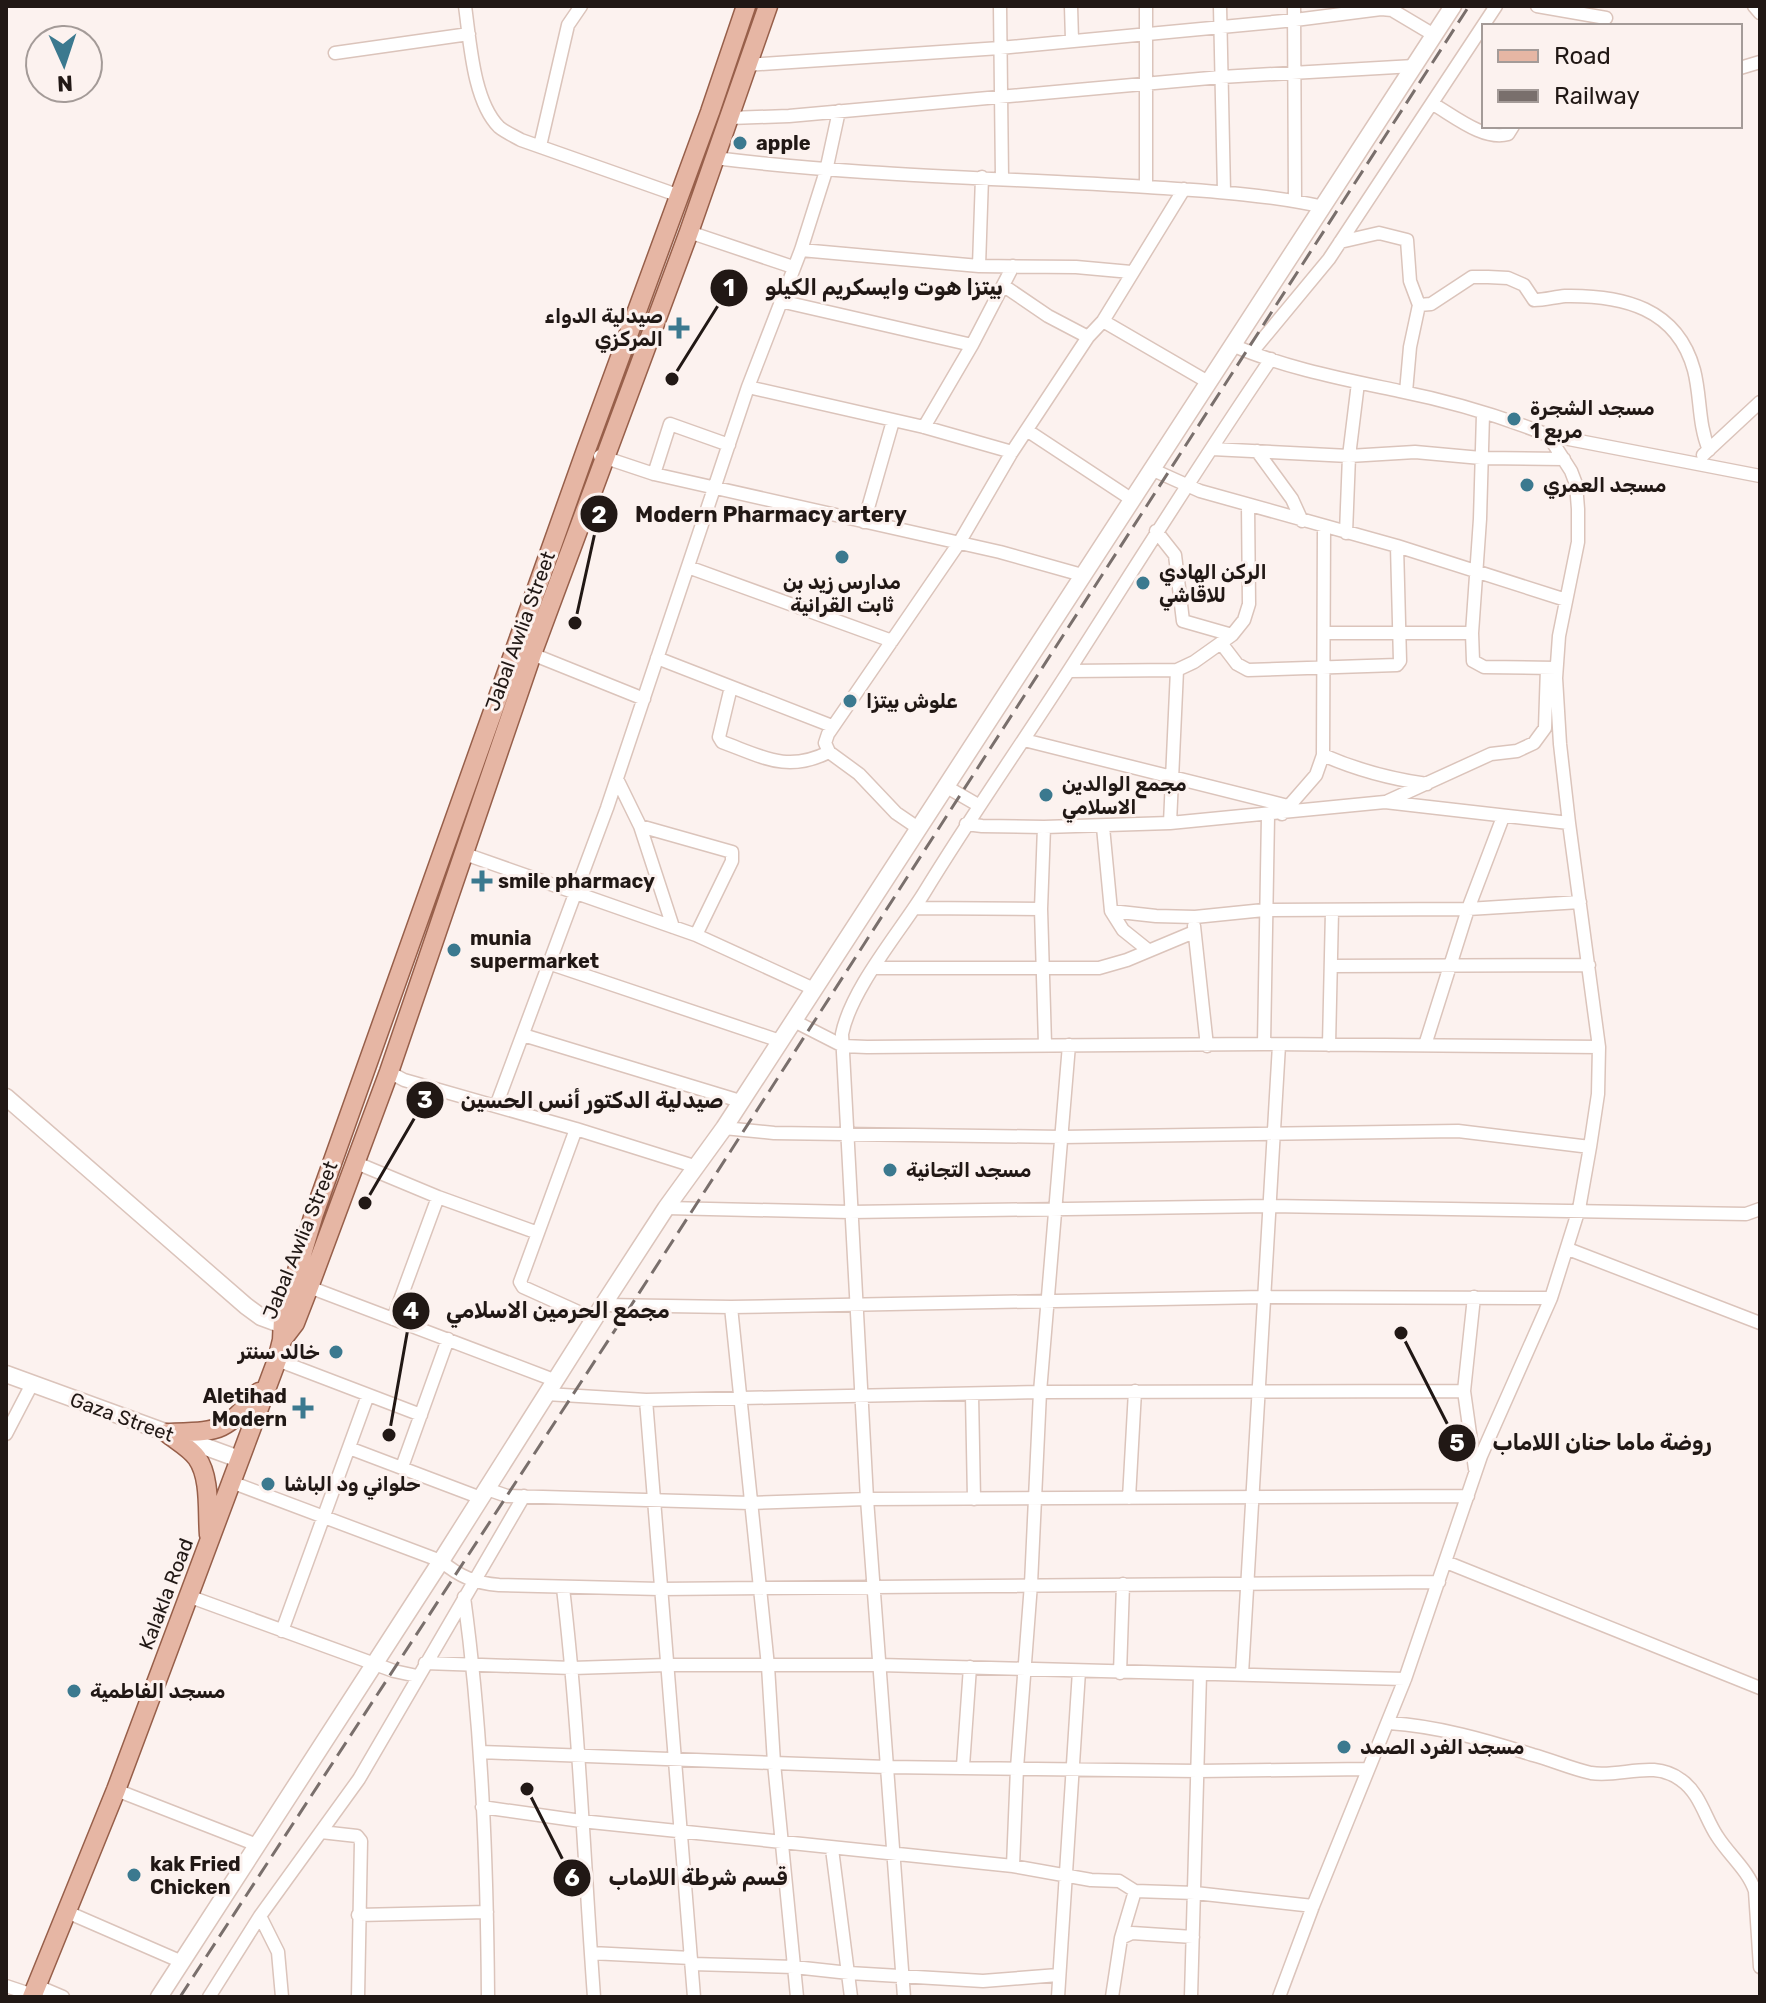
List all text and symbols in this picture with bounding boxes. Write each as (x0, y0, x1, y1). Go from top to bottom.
north arrow (24, 24, 104, 104)
legend (1482, 24, 1742, 128)
text: Road (1554, 42, 1611, 70)
text: N (56, 70, 74, 97)
text: Railway (1554, 82, 1640, 110)
place label: apple (756, 131, 811, 155)
marker: apple (731, 134, 749, 152)
callout: بيتزا هوت وايسكريم الكيلو (709, 265, 1019, 311)
text: 1 (723, 274, 735, 302)
text: بيتزا هوت وايسكريم الكيلو (765, 274, 1003, 302)
place label: صيدلية الدواء المركزي (544, 304, 663, 353)
marker: صيدلية الدواء المركزي (670, 319, 688, 337)
place label: مسجد الشجرة مربع 1 (1530, 396, 1655, 446)
marker: مسجد الشجرة مربع 1 (1505, 410, 1523, 428)
place label: مسجد العمري (1543, 473, 1666, 499)
marker: مسجد العمري (1518, 476, 1536, 494)
callout: Modern Pharmacy artery (579, 491, 923, 537)
text: 2 (591, 501, 607, 529)
text: Modern Pharmacy artery (635, 501, 907, 528)
street label: Jabal Awlia Street (480, 548, 560, 714)
marker: مدارس زيد بن ثابت القرانية (833, 548, 851, 566)
place label: الركن الهادي للاقاشي (1159, 560, 1267, 611)
place label: مدارس زيد بن ثابت القرانية (783, 570, 901, 617)
marker: الركن الهادي للاقاشي (1134, 574, 1152, 592)
place label: علوش بيتزا (866, 689, 957, 713)
marker: علوش بيتزا (841, 692, 859, 710)
place label: مجمع الوالدين الاسلامي (1062, 772, 1187, 823)
marker: مجمع الوالدين الاسلامي (1037, 786, 1055, 804)
place label: smile pharmacy (498, 869, 655, 893)
marker: smile pharmacy (473, 872, 491, 890)
place label: munia supermarket (470, 926, 599, 973)
marker: munia supermarket (445, 941, 463, 959)
callout: صيدلية الدكتور أنس الحسين (405, 1077, 739, 1123)
text: 3 (417, 1086, 433, 1114)
text: صيدلية الدكتور أنس الحسين (461, 1087, 723, 1114)
street label: Jabal Awlia Street (257, 1157, 343, 1323)
place label: مسجد التجانية (906, 1158, 1031, 1182)
marker: مسجد التجانية (881, 1161, 899, 1179)
callout: مجمع الحرمين الاسلامي (391, 1288, 686, 1334)
text: 4 (403, 1297, 419, 1325)
text: مجمع الحرمين الاسلامي (446, 1297, 670, 1328)
place label: خالد سنتر (237, 1340, 320, 1364)
marker: خالد سنتر (327, 1343, 345, 1361)
place label: Aletihad Modern (203, 1384, 287, 1431)
street label: Gaza Street (67, 1387, 177, 1447)
marker: Aletihad Modern (294, 1399, 312, 1417)
callout: روضة ماما حنان اللاماب (1437, 1420, 1728, 1466)
text: 5 (1449, 1429, 1465, 1457)
text: روضة ماما حنان اللاماب (1492, 1429, 1712, 1456)
place label: حلواني ود الباشا (284, 1472, 421, 1500)
marker: حلواني ود الباشا (259, 1475, 277, 1493)
street label: Kalakla Road (134, 1535, 198, 1653)
place label: مسجد الفاطمية (90, 1679, 225, 1703)
marker: مسجد الفاطمية (65, 1682, 83, 1700)
place label: مسجد الفرد الصمد (1360, 1735, 1524, 1759)
marker: مسجد الفرد الصمد (1335, 1738, 1353, 1756)
place label: kak Fried Chicken (150, 1852, 241, 1899)
callout: قسم شرطة اللاماب (552, 1855, 803, 1901)
text: 6 (564, 1864, 580, 1892)
text: قسم شرطة اللاماب (608, 1864, 788, 1892)
marker: kak Fried Chicken (125, 1866, 143, 1884)

